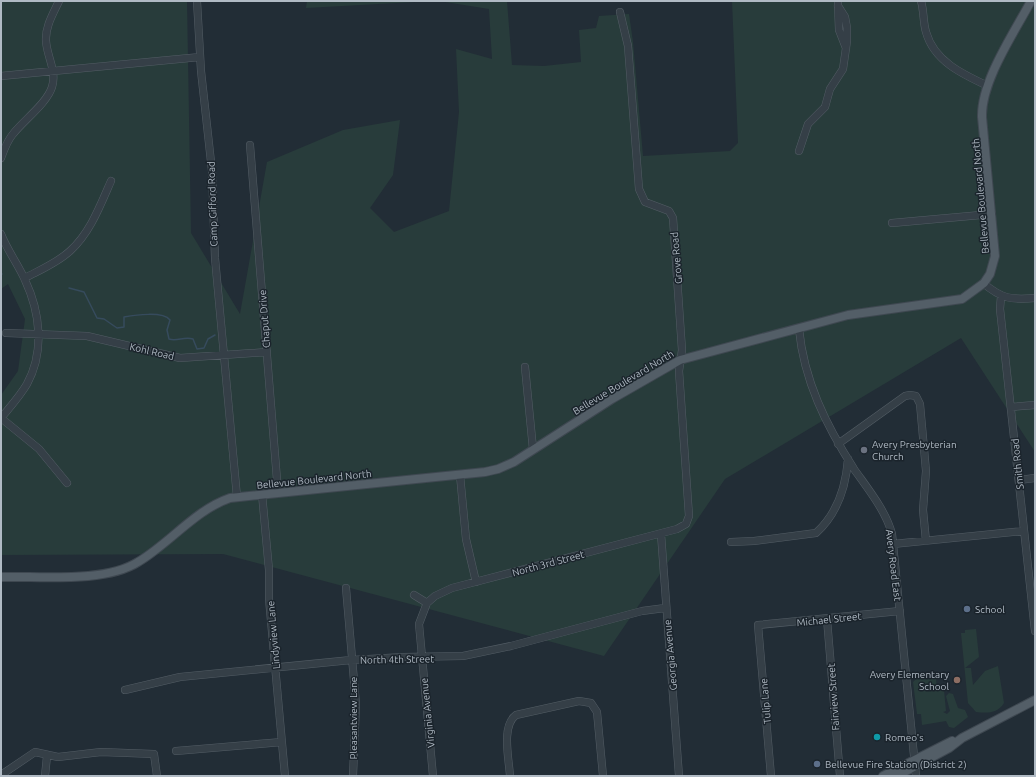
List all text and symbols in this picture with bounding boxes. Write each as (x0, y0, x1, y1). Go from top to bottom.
street label: Bellevue Boulevard North (970, 138, 991, 254)
street label: Camp Gifford Road (206, 161, 219, 247)
street label: Grove Road (669, 231, 684, 284)
street label: Chaput Drive (257, 289, 272, 348)
street label: Kohl Road (128, 341, 175, 362)
street label: Bellevue Boulevard North (571, 348, 676, 417)
street label: Smith Road (1009, 438, 1026, 490)
place label: Avery Presbyterian Church (872, 439, 957, 462)
marker: Avery Presbyterian Church (859, 445, 869, 455)
street label: Bellevue Boulevard North (256, 468, 372, 491)
street label: Avery Road East (884, 529, 903, 602)
street label: North 3rd Street (511, 549, 585, 578)
street label: Lindyview Lane (265, 600, 282, 670)
marker: School (962, 604, 972, 614)
place label: School (975, 604, 1005, 615)
street label: Michael Street (796, 611, 862, 628)
street label: Georgia Avenue (662, 619, 679, 691)
street label: North 4th Street (360, 653, 434, 666)
street label: Fairview Street (826, 663, 841, 731)
place label: Avery Elementary School (870, 669, 949, 692)
marker: Avery Elementary School (952, 675, 962, 685)
street label: Pleasantview Lane (348, 677, 359, 759)
street label: Virginia Avenue (418, 677, 437, 748)
street label: Tulip Lane (758, 678, 773, 724)
marker: Romeo's (872, 732, 882, 742)
place label: Romeo's (885, 732, 924, 743)
marker: Bellevue Fire Station (District 2) (812, 759, 822, 769)
place label: Bellevue Fire Station (District 2) (825, 759, 967, 770)

